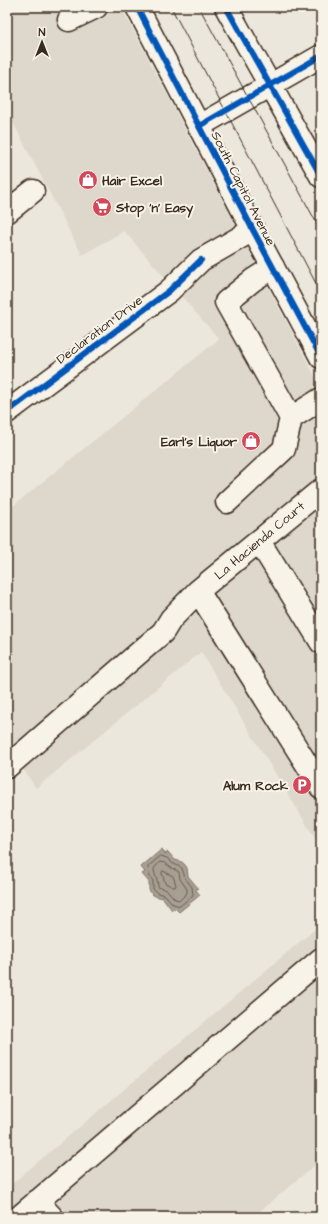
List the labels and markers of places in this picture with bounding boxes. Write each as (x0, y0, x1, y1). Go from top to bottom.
shop icon: Hair Excel (77, 169, 99, 191)
place label: Hair Excel (102, 172, 162, 190)
supermarket icon: Stop 'n' Easy (91, 196, 113, 218)
place label: Stop 'n' Easy (115, 199, 194, 218)
shop icon: Earl's Liquor (240, 430, 262, 452)
place label: Earl's Liquor (161, 433, 238, 452)
parking icon: Alum Rock (291, 774, 313, 796)
place label: Alum Rock (223, 777, 289, 795)

